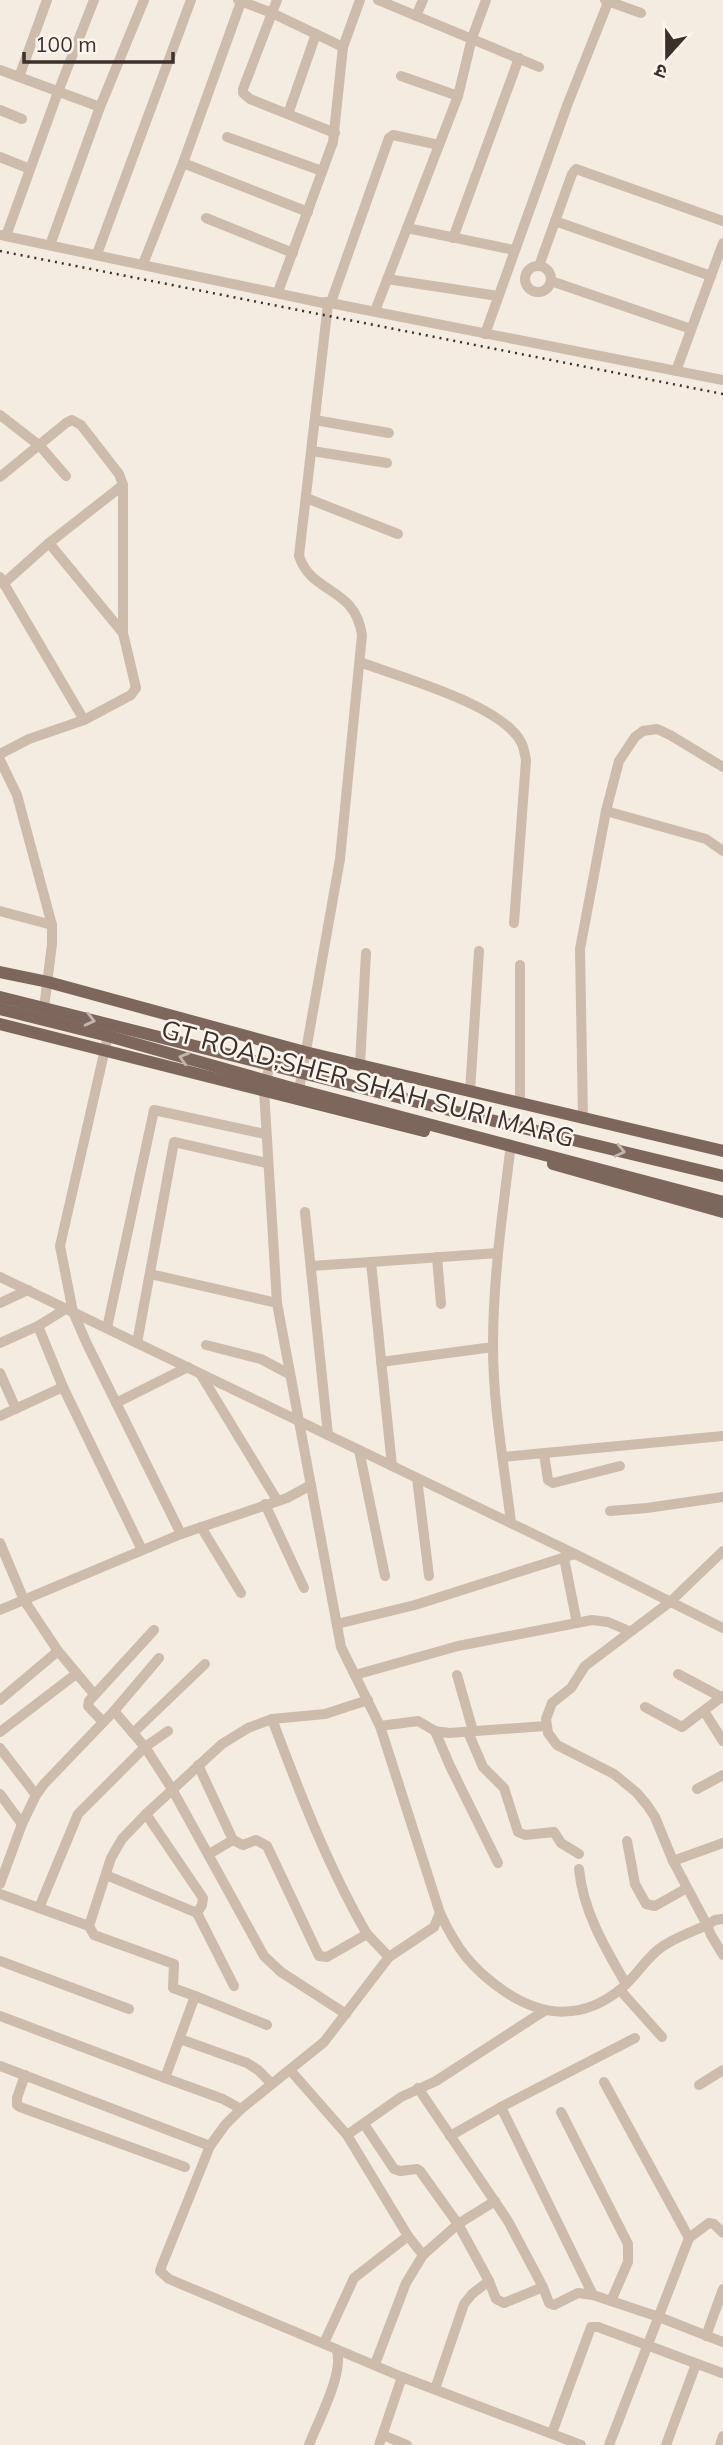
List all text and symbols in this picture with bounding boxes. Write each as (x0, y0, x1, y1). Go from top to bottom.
scale bar (24, 21, 173, 65)
north arrow (632, 21, 702, 91)
text: 100 m (35, 31, 97, 57)
text: उ (651, 58, 670, 85)
one-way arrow (84, 1012, 96, 1026)
street label: GT ROAD;SHER SHAH SURI MARG (158, 1012, 578, 1154)
one-way arrow (178, 1051, 190, 1066)
one-way arrow (614, 1143, 626, 1157)

